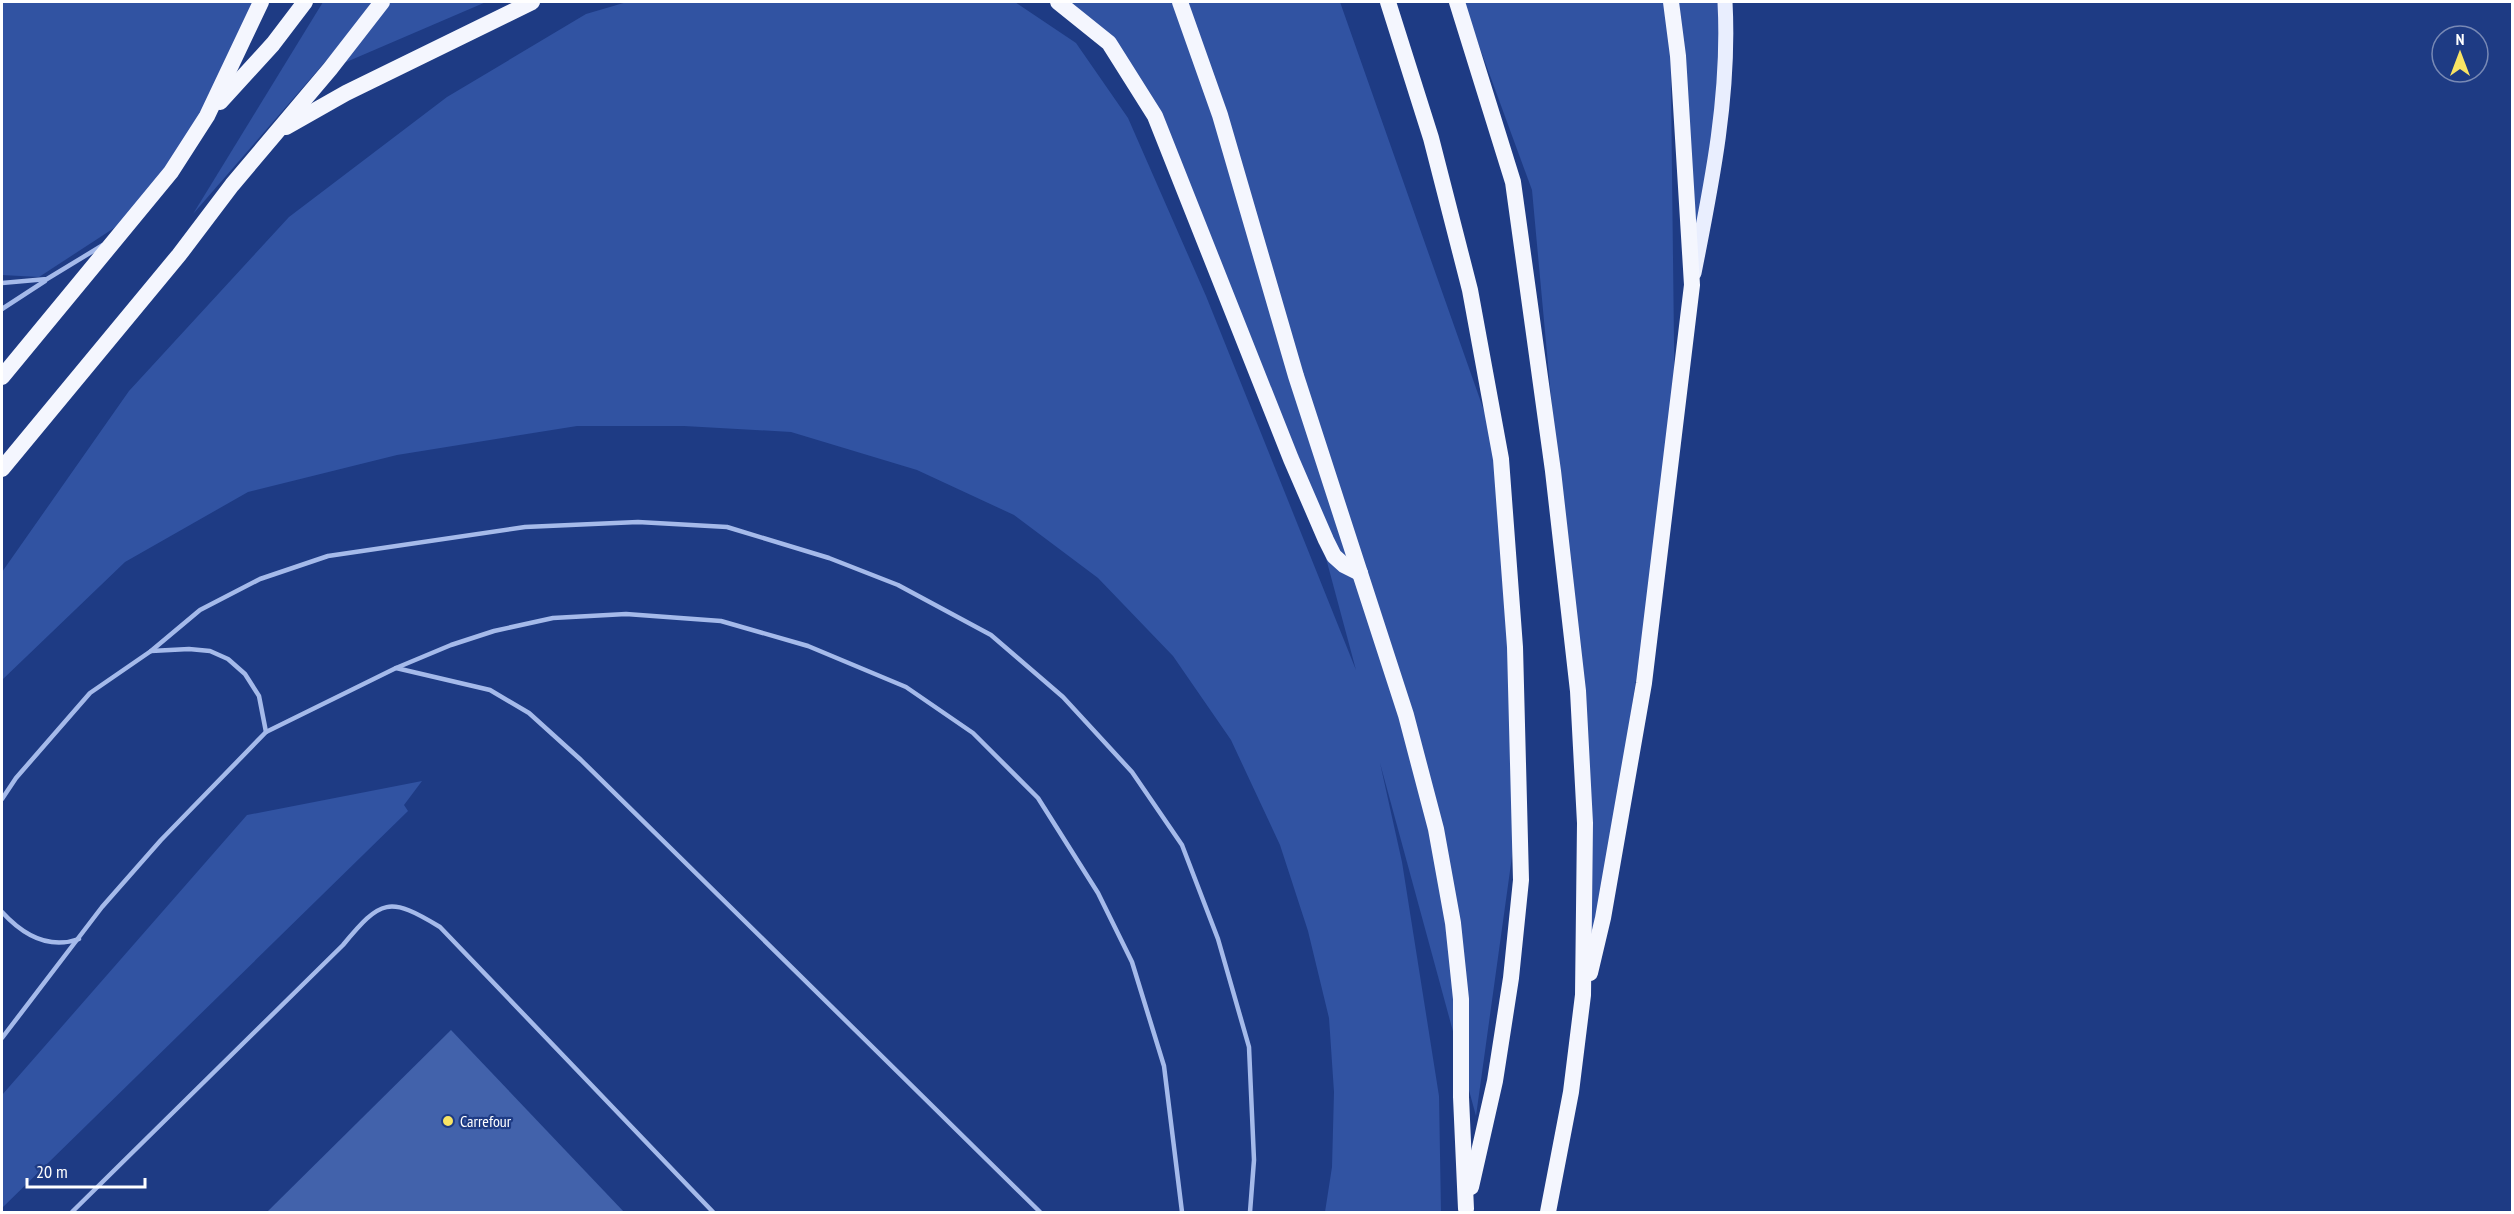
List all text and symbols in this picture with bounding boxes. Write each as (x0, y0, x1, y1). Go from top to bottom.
north arrow (2430, 24, 2490, 84)
text: N (2456, 29, 2464, 49)
place label: Carrefour (460, 1111, 512, 1131)
marker: Carrefour (441, 1114, 455, 1128)
scale bar (27, 1151, 146, 1189)
text: 20 m (36, 1160, 68, 1183)

